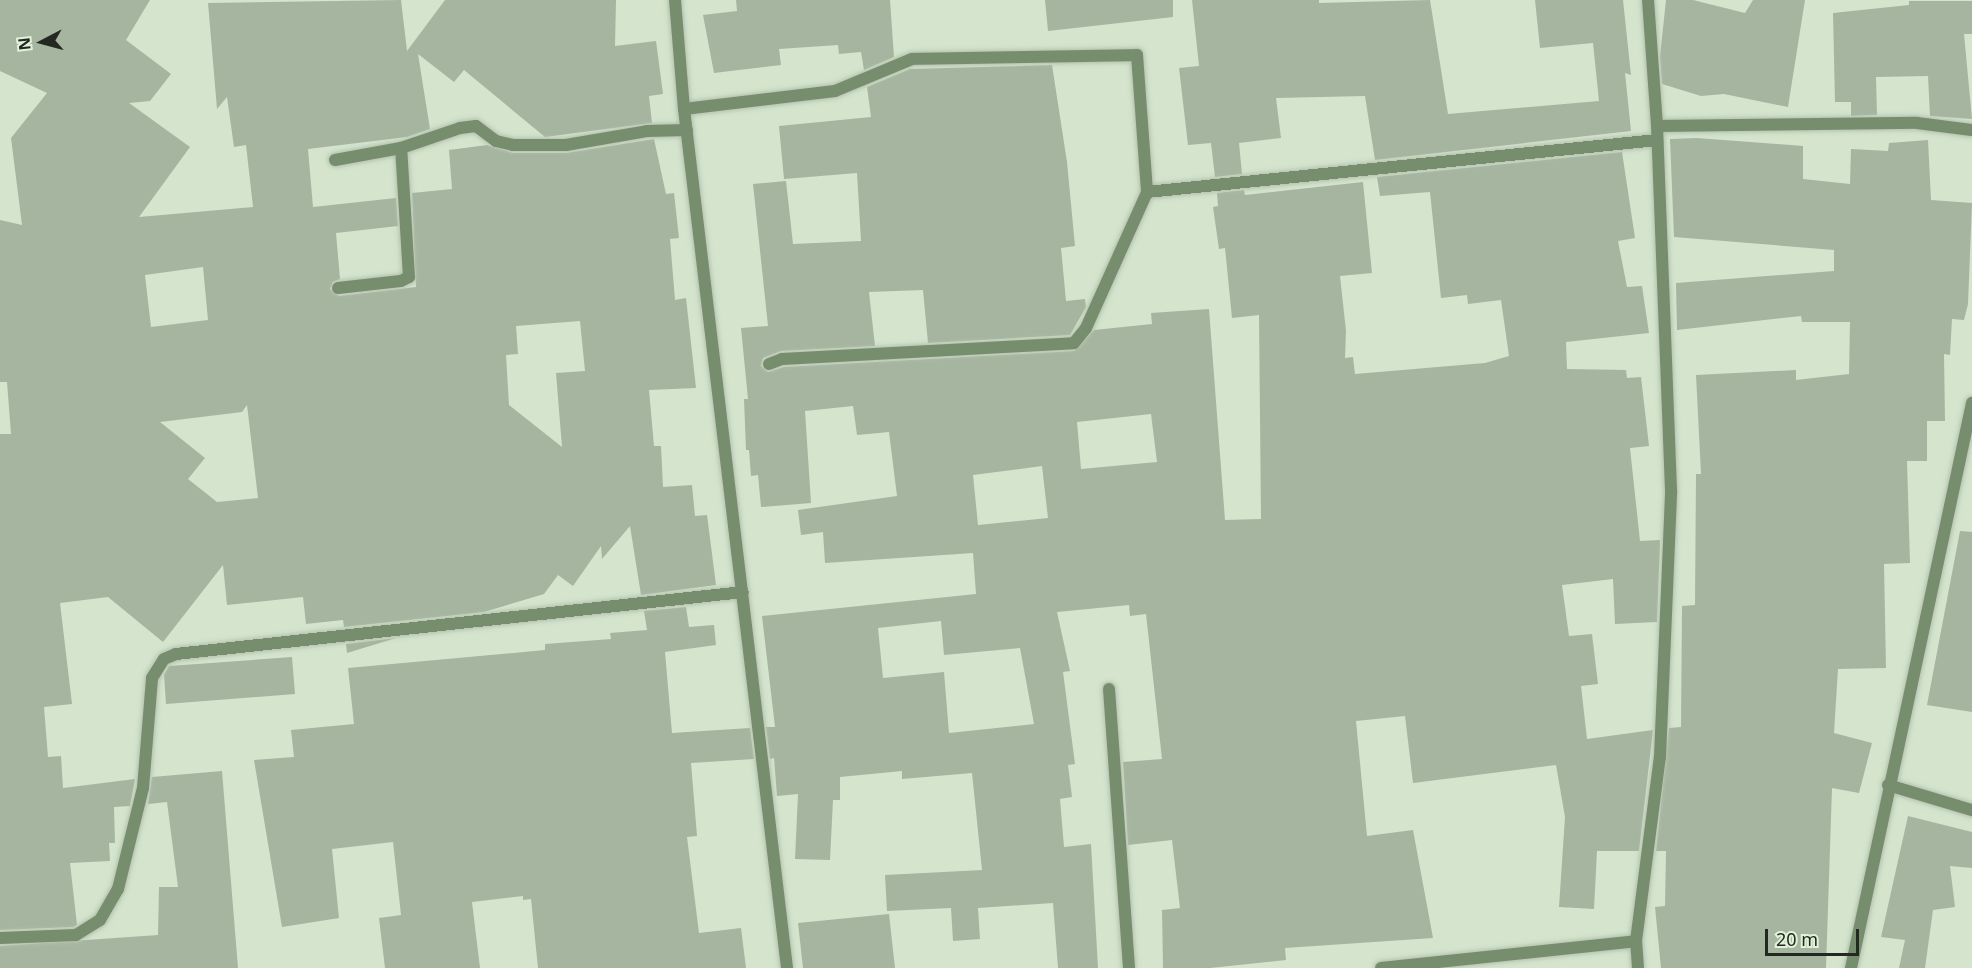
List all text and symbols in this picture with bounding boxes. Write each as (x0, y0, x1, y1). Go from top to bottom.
north arrow (12, 12, 72, 72)
text: N (12, 36, 36, 52)
scale bar (1768, 917, 1862, 955)
text: 20 m (1776, 927, 1818, 951)

